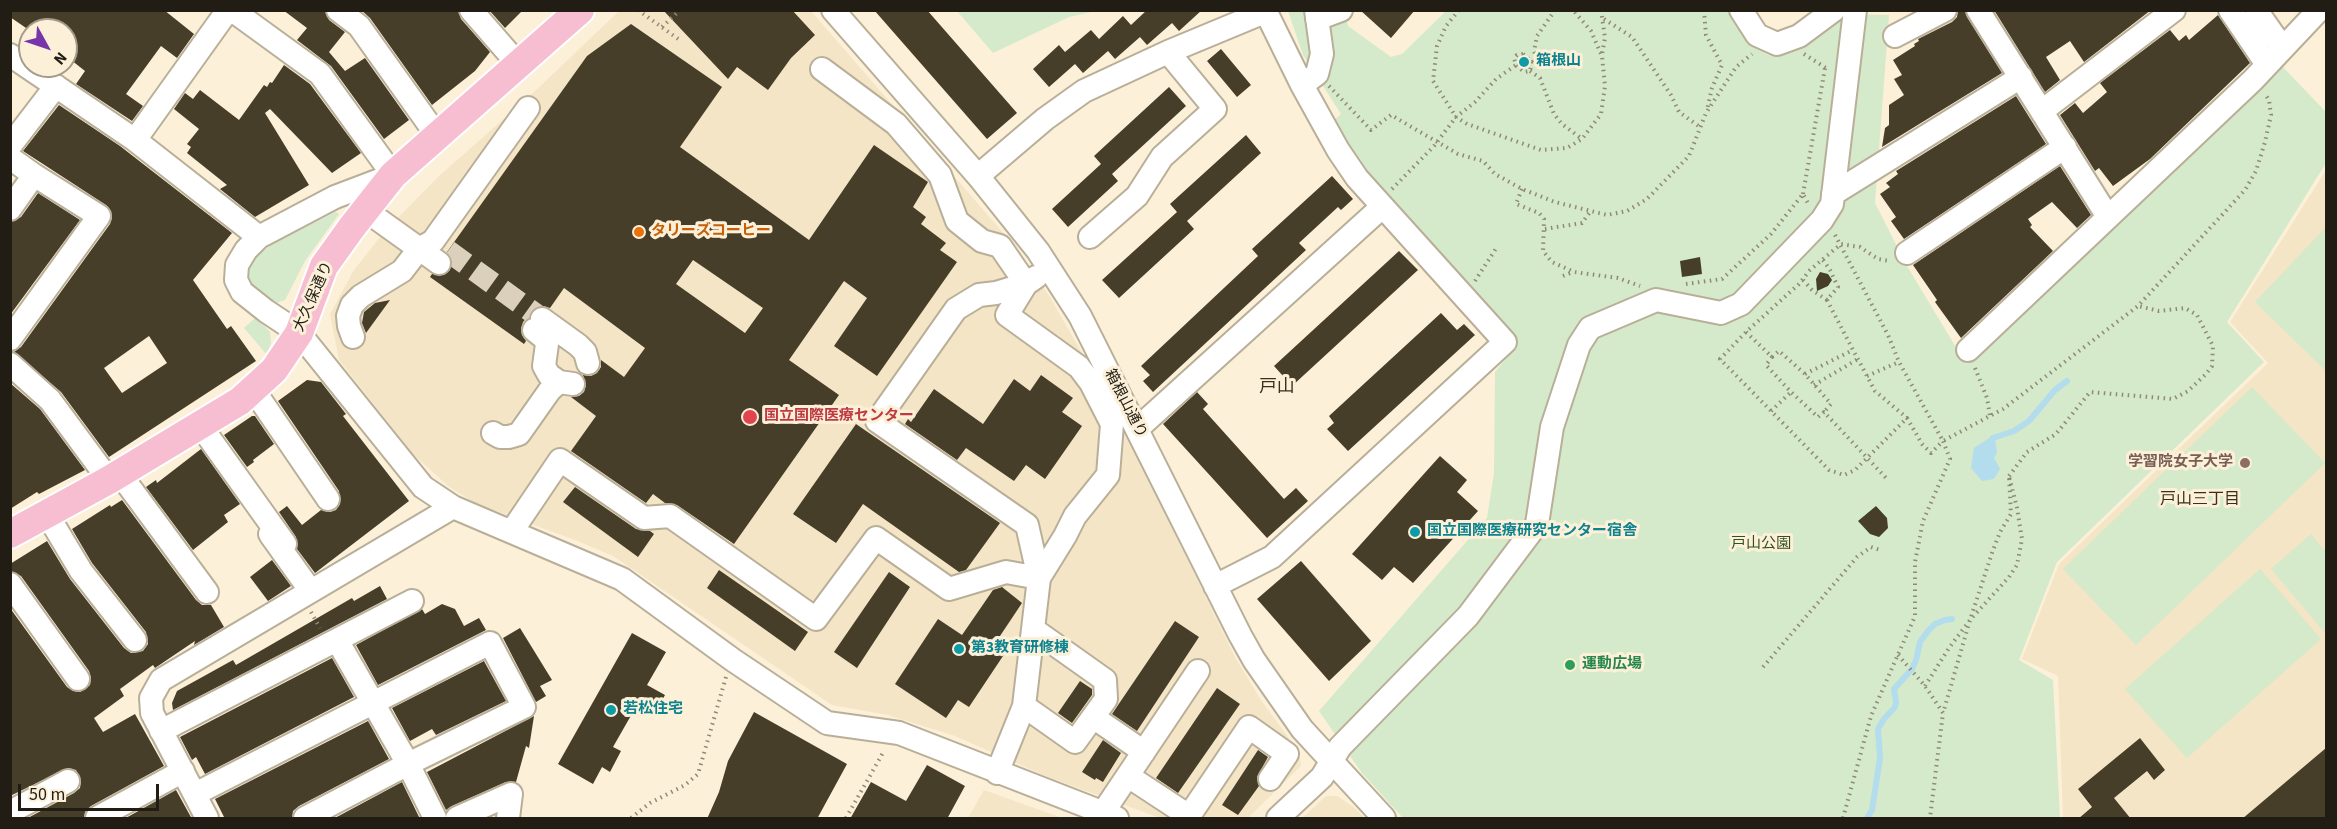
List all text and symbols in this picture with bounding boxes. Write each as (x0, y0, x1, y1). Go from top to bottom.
north arrow (18, 18, 78, 78)
text: N (48, 47, 72, 69)
place label: 箱根山 (1536, 53, 1581, 71)
marker: 箱根山 (1517, 55, 1531, 69)
place label: タリーズコーヒー (651, 223, 771, 241)
marker: タリーズコーヒー (632, 225, 646, 239)
street label: 大久保通り (291, 259, 337, 335)
street label: 箱根山通り (1100, 367, 1150, 441)
district label: 戸山 (1259, 377, 1295, 399)
marker: 国立国際医療センター (741, 408, 759, 426)
place label: 国立国際医療センター (764, 408, 914, 426)
place label: 学習院女子大学 (2128, 454, 2233, 472)
marker: 学習院女子大学 (2238, 456, 2252, 470)
district label: 戸山三丁目 (2160, 490, 2240, 510)
place label: 国立国際医療研究センター宿舎 (1427, 523, 1637, 541)
marker: 国立国際医療研究センター宿舎 (1408, 525, 1422, 539)
park label: 戸山公園 (1731, 536, 1791, 554)
place label: 第3教育研修棟 (971, 640, 1069, 658)
marker: 第3教育研修棟 (952, 642, 966, 656)
place label: 運動広場 (1582, 656, 1642, 674)
marker: 運動広場 (1563, 658, 1577, 672)
place label: 若松住宅 (623, 701, 683, 719)
marker: 若松住宅 (604, 703, 618, 717)
scale bar (21, 772, 162, 810)
text: 50 m (29, 782, 65, 807)

